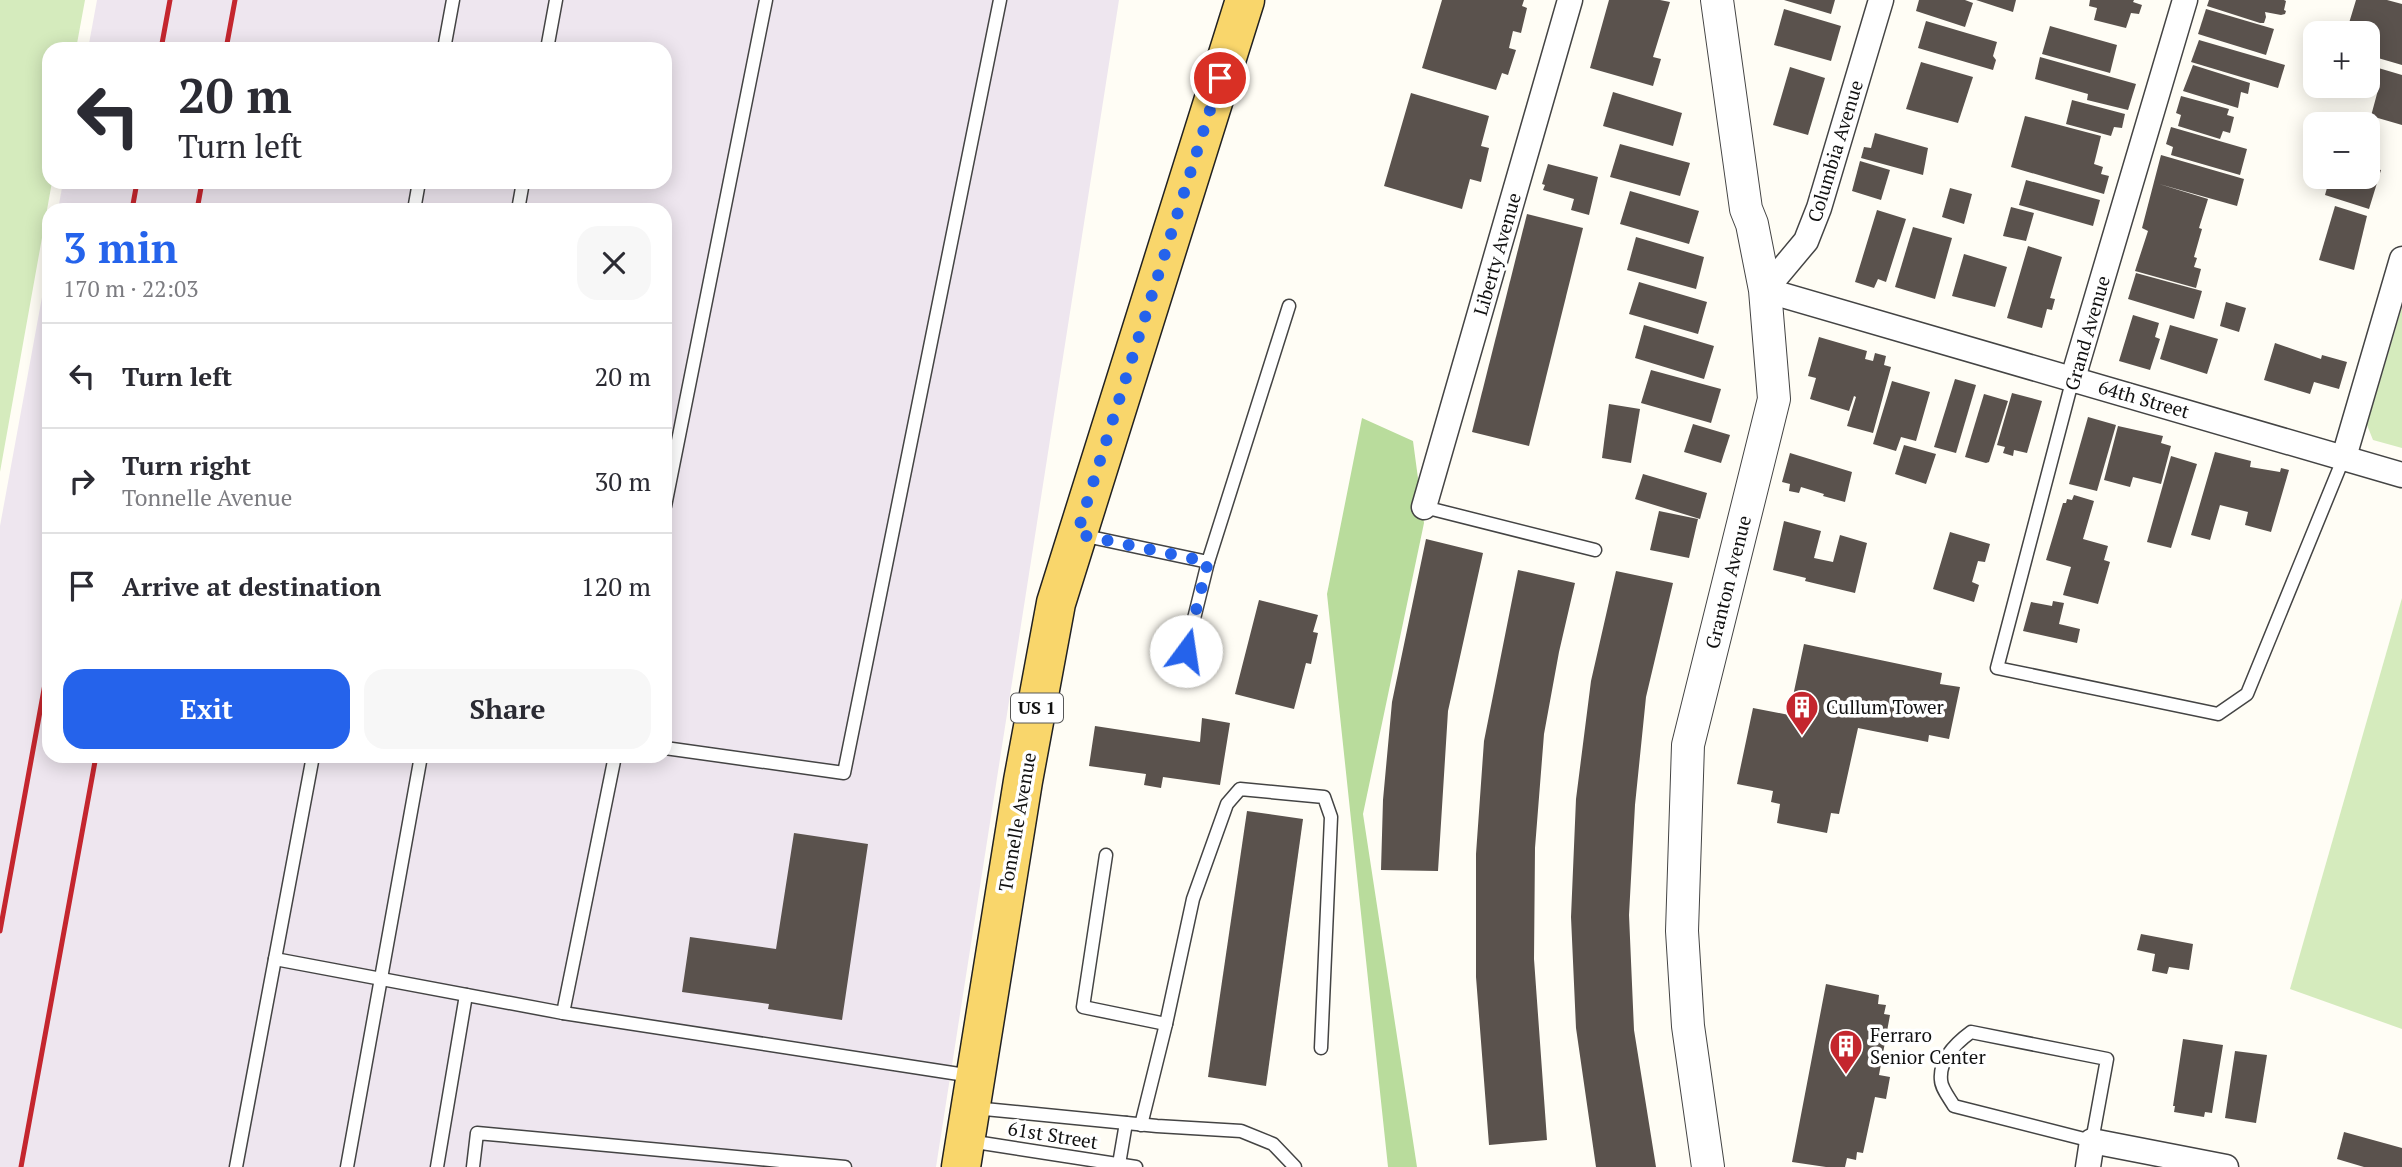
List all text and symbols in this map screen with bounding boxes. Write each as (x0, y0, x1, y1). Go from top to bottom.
map controls (2303, 21, 2380, 189)
button: + (2303, 21, 2380, 98)
pin (1190, 48, 1250, 108)
icon: arrive (1201, 59, 1239, 97)
text: 20 m (178, 62, 292, 127)
icon: left (63, 70, 154, 161)
street label: Columbia Avenue (1801, 77, 1868, 225)
button: − (2303, 112, 2380, 189)
text: Turn left (178, 125, 302, 167)
street label: Liberty Avenue (1467, 190, 1526, 318)
text: 3 min (63, 219, 178, 275)
button: close (577, 226, 651, 300)
text: 170 m · 22:03 (63, 273, 198, 304)
street label: Grand Avenue (2058, 273, 2115, 393)
icon: left (63, 357, 101, 395)
text: Turn left (122, 359, 232, 393)
text: 20 m (595, 359, 651, 393)
street label: 64th Street (2096, 374, 2193, 423)
text: Turn right (122, 448, 251, 482)
icon: right (63, 462, 101, 500)
text: 30 m (595, 464, 651, 498)
text: Tonnelle Avenue (122, 482, 292, 513)
street label: Granton Avenue (1699, 513, 1756, 651)
icon: arrive (63, 567, 101, 605)
text: Arrive at destination (122, 569, 381, 603)
text: 120 m (581, 569, 651, 603)
position arrow (1149, 614, 1223, 688)
button: Exit (63, 669, 350, 749)
button: Share (364, 669, 651, 749)
building icon: Cullum Tower (1783, 688, 1821, 737)
road number: US 1 (1011, 694, 1063, 722)
place label: Cullum Tower (1826, 694, 1945, 719)
street label: Tonnelle Avenue (992, 750, 1041, 893)
place label: Ferraro Senior Center (1870, 1022, 1986, 1069)
building icon: Ferraro Senior Center (1827, 1027, 1865, 1076)
street label: 61st Street (1006, 1115, 1100, 1154)

